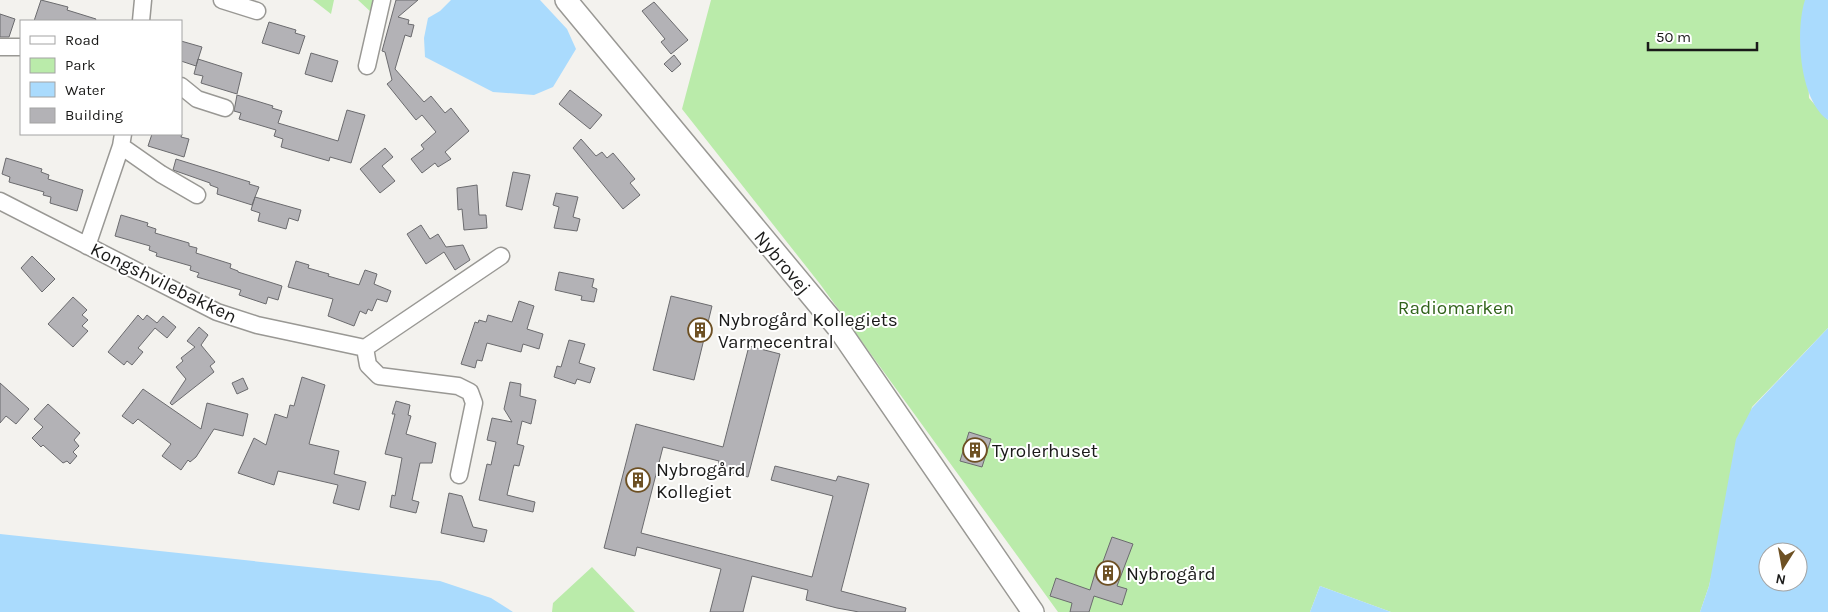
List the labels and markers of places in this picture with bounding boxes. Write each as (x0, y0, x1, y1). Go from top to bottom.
place label: Nybrogård Kollegiets Varmecentral (718, 309, 898, 353)
building icon: Nybrogård Kollegiets Varmecentral (687, 317, 713, 343)
building icon: Tyrolerhuset (962, 437, 988, 463)
place label: Tyrolerhuset (992, 440, 1098, 462)
place label: Nybrogård Kollegiet (656, 459, 746, 503)
building icon: Nybrogård Kollegiet (625, 467, 651, 493)
building icon: Nybrogård (1095, 560, 1121, 586)
place label: Nybrogård (1126, 563, 1216, 585)

